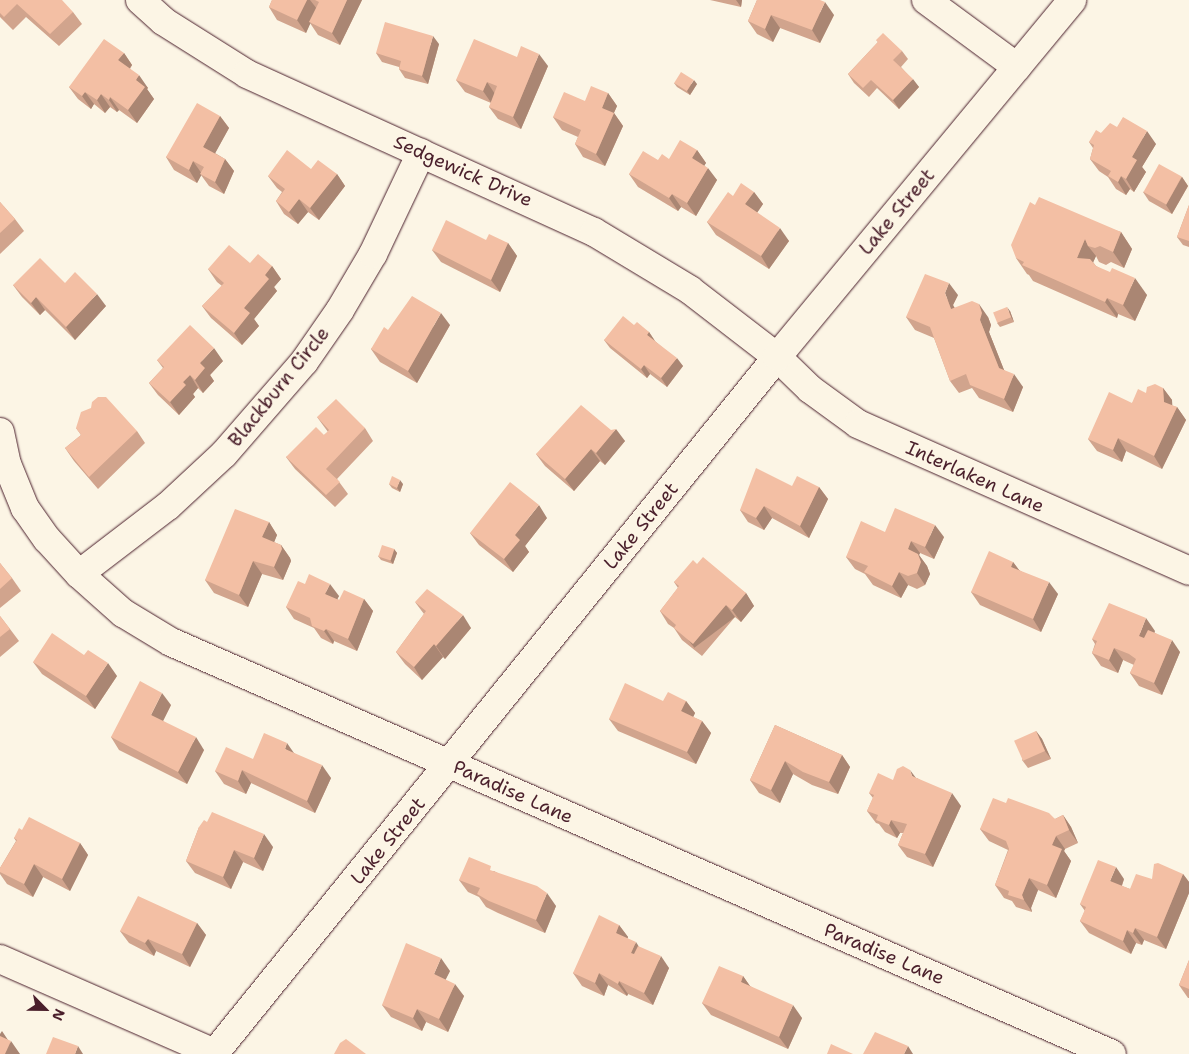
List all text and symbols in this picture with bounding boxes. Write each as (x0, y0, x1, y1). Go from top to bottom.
street label: Sedgewick Drive (390, 130, 536, 212)
street label: Lake Street (854, 164, 940, 260)
street label: Blackburn Circle (224, 323, 334, 451)
street label: Interlaken Lane (902, 436, 1048, 518)
street label: Lake Street (599, 478, 683, 574)
street label: Paradise Lane (450, 755, 576, 829)
street label: Lake Street (346, 793, 430, 889)
street label: Paradise Lane (820, 918, 948, 990)
north arrow (20, 984, 70, 1034)
text: N (48, 1006, 69, 1023)

